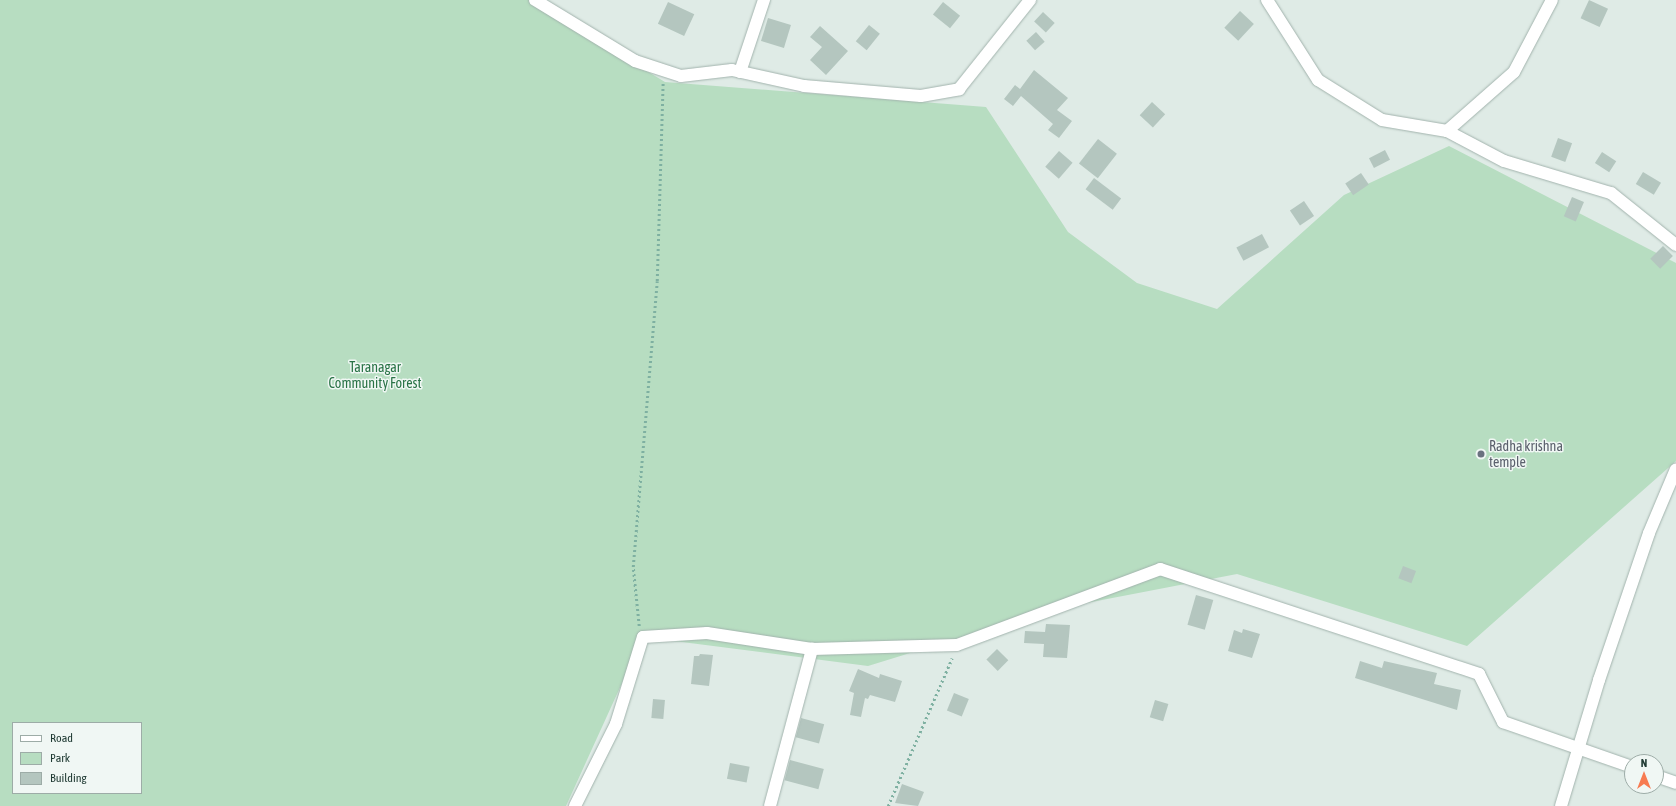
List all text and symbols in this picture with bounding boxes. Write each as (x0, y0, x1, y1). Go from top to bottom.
park label: Taranagar Community Forest (329, 359, 421, 392)
place label: Radha krishna temple (1489, 438, 1563, 470)
marker: Radha krishna temple (1476, 449, 1486, 459)
legend (12, 722, 142, 794)
text: Road (50, 731, 73, 745)
text: Park (50, 751, 70, 765)
north arrow (1624, 754, 1664, 794)
text: N (1641, 757, 1647, 769)
text: Building (50, 771, 87, 785)

